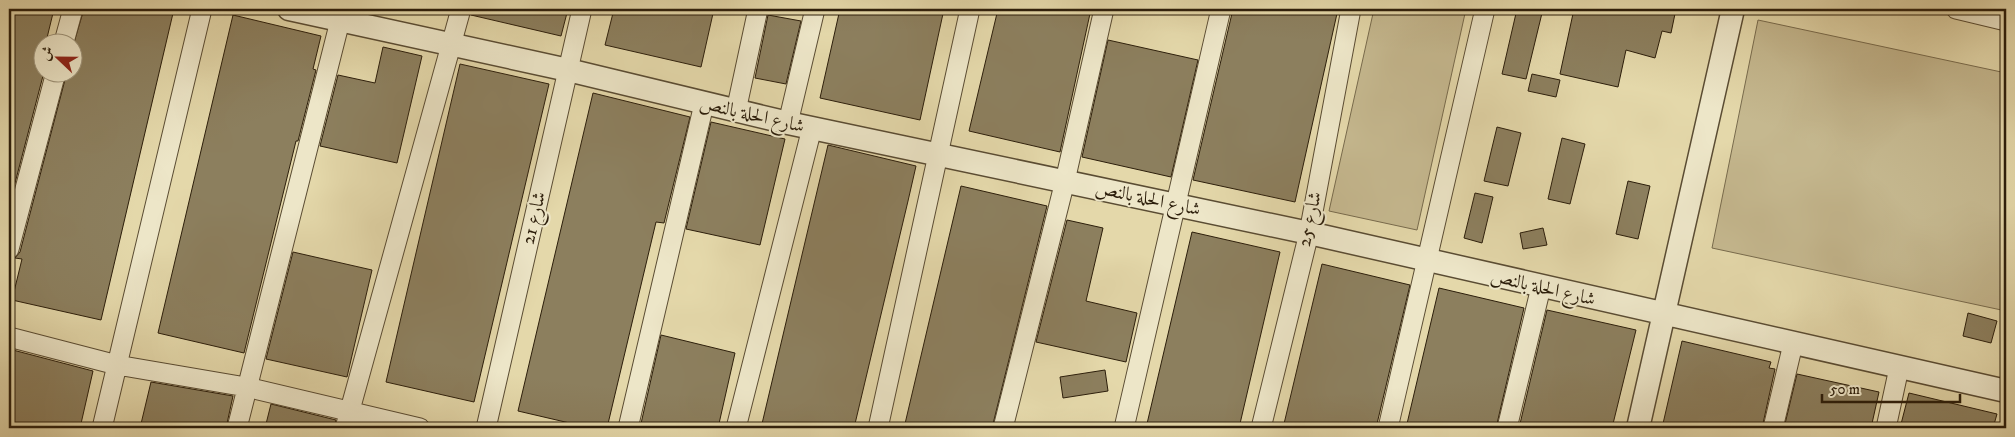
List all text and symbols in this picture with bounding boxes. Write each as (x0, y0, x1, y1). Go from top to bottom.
north arrow (32, 32, 82, 82)
text: ش (36, 44, 58, 63)
street label: شارع الحلة بالنص (697, 92, 807, 141)
street label: شارع الحلة بالنص (1093, 177, 1203, 224)
street label: شارع 21 (517, 189, 554, 247)
street label: شارع 25 (1293, 189, 1330, 249)
street label: شارع الحلة بالنص (1488, 265, 1598, 314)
scale bar (1822, 372, 1960, 404)
text: 50 m (1830, 380, 1860, 399)

